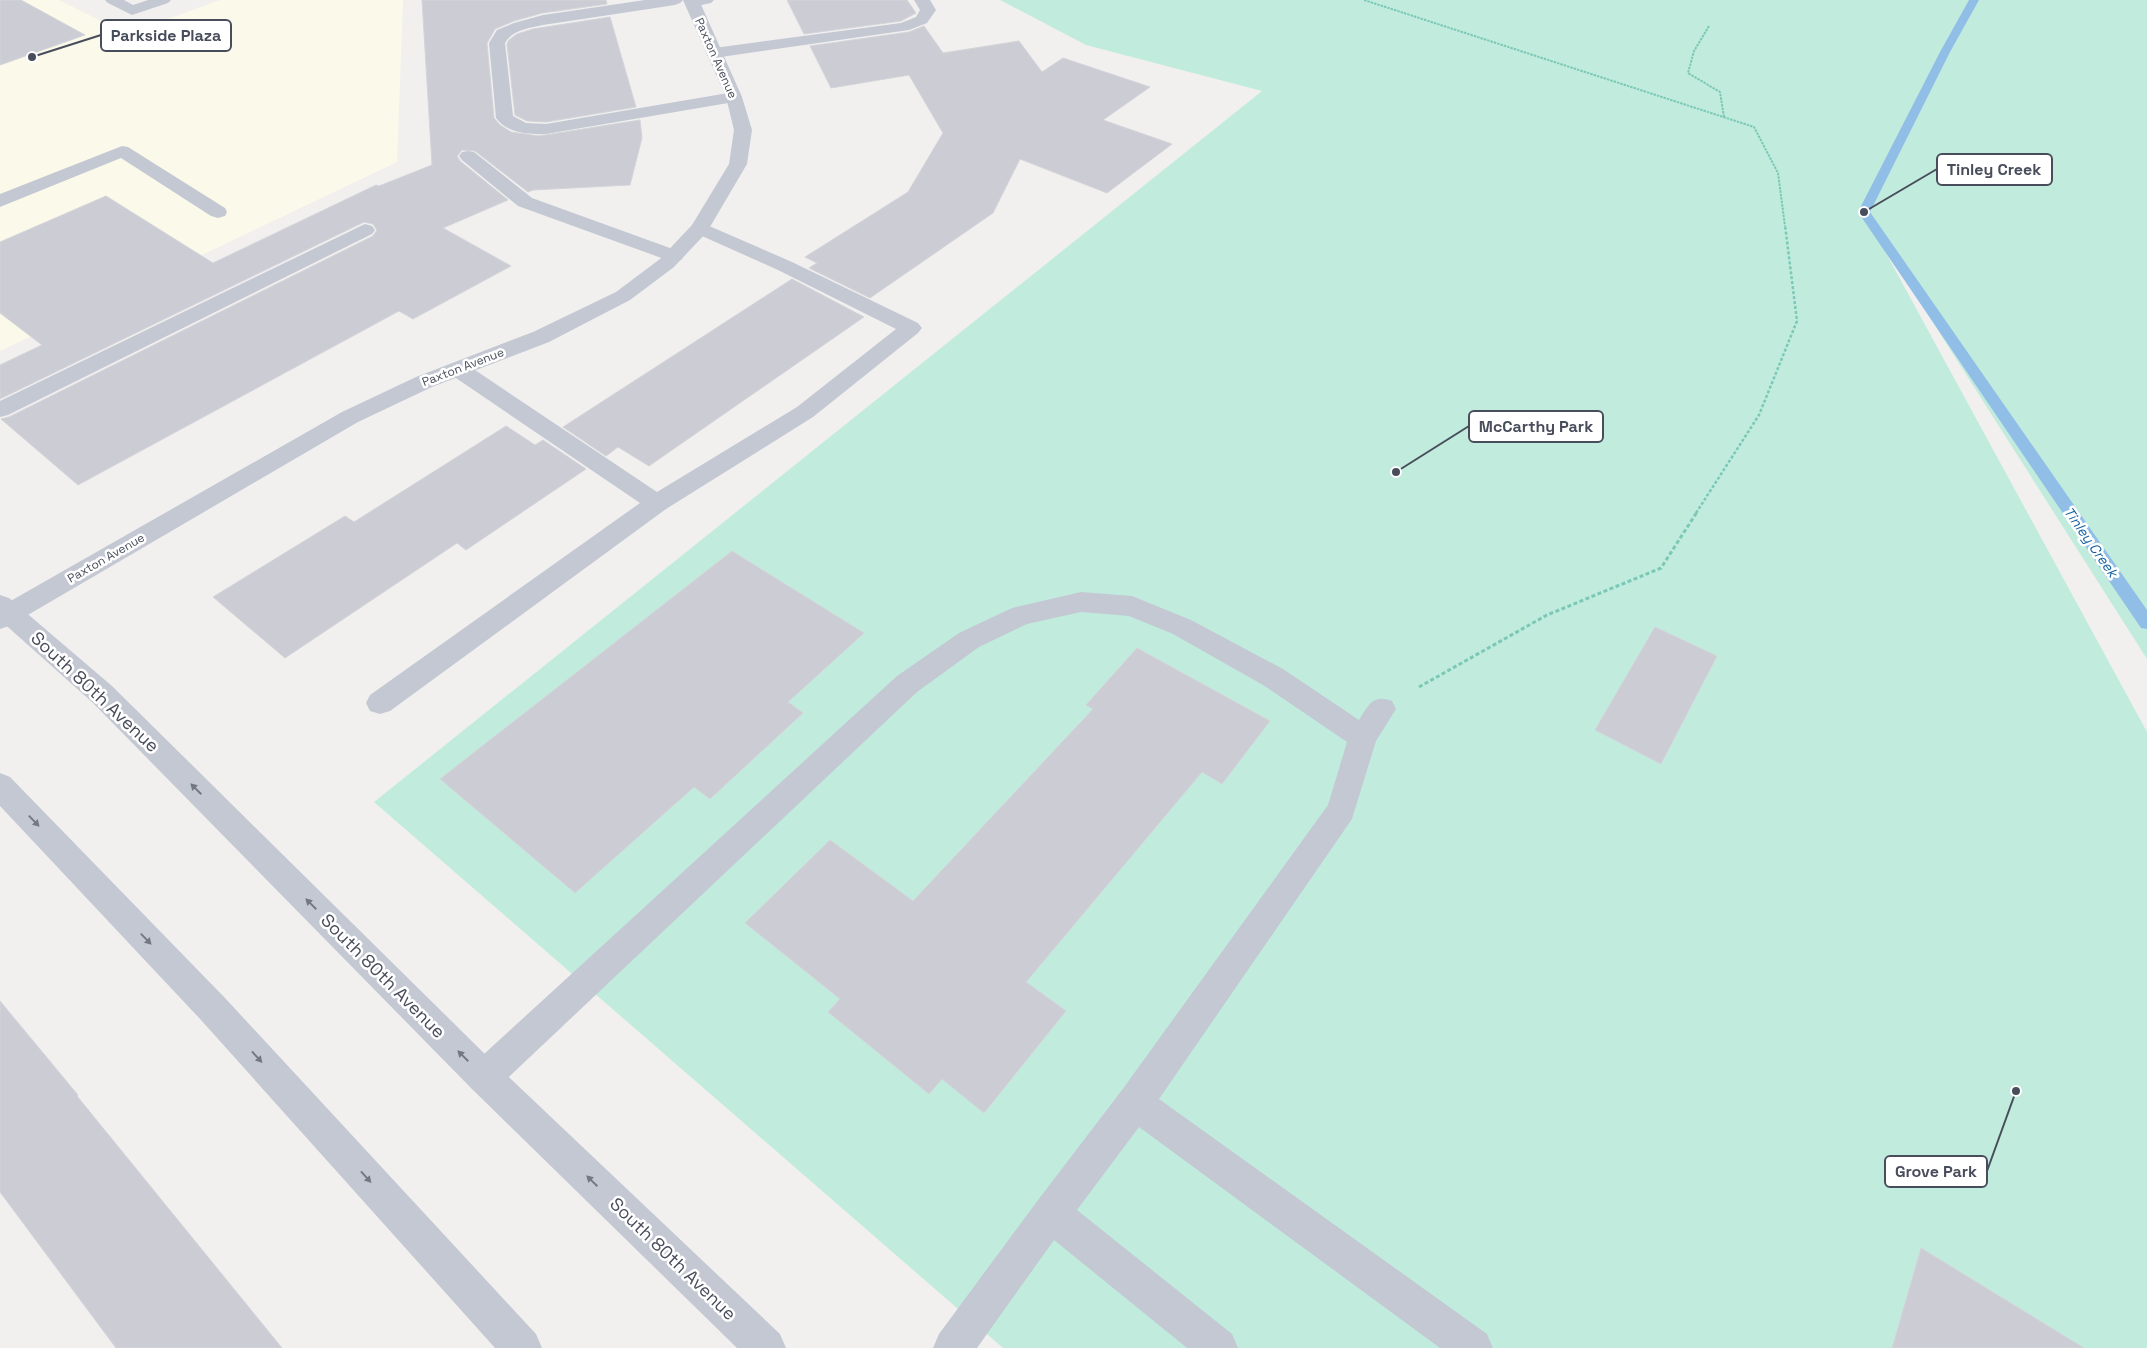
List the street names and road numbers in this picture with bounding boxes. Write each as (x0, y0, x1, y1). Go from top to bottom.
street label: Paxton Avenue (691, 15, 741, 101)
street label: Paxton Avenue (420, 344, 506, 390)
street label: Paxton Avenue (65, 529, 147, 587)
street label: South 80th Avenue (26, 626, 164, 757)
street label: South 80th Avenue (316, 908, 451, 1043)
street label: South 80th Avenue (605, 1192, 741, 1325)

